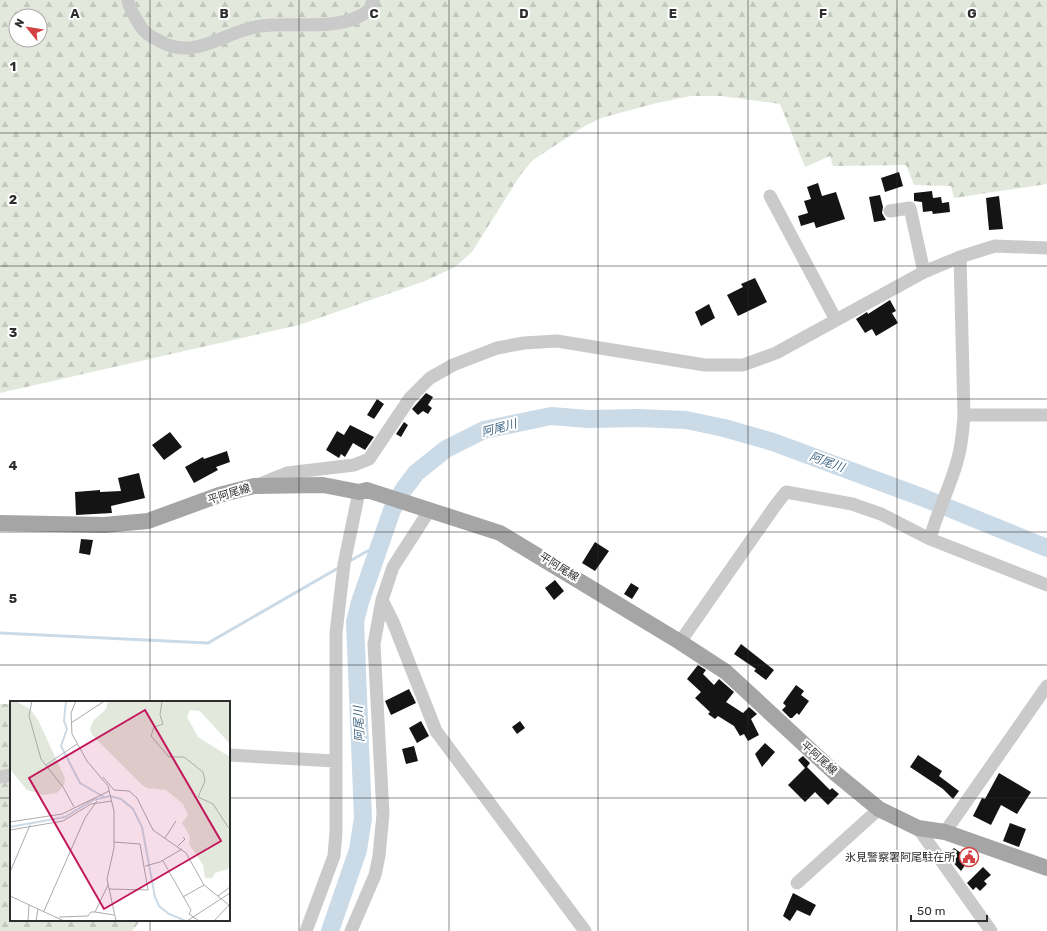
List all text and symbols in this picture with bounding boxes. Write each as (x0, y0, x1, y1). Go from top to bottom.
text: A (70, 6, 80, 21)
text: B (219, 6, 229, 21)
text: C (369, 6, 379, 21)
text: D (519, 6, 529, 21)
text: E (669, 6, 677, 21)
text: F (819, 6, 827, 21)
text: G (967, 6, 977, 21)
north arrow (8, 8, 48, 48)
text: N (12, 17, 27, 30)
text: 1 (10, 59, 16, 74)
text: 2 (9, 192, 17, 207)
text: 3 (9, 325, 18, 340)
water label: 阿尾川 (480, 416, 520, 439)
water label: 阿尾川 (808, 449, 848, 475)
text: 4 (9, 458, 18, 473)
street label: 平阿尾線 (206, 481, 252, 507)
street label: 平阿尾線 (537, 550, 581, 584)
text: 5 (9, 591, 17, 606)
inset map (10, 701, 230, 921)
water label: 阿尾川 (351, 704, 367, 742)
street label: 平阿尾線 (798, 738, 840, 778)
public building icon: 氷見警察署阿尾駐在所 (958, 846, 980, 868)
place label: 氷見警察署阿尾駐在所 (845, 851, 956, 864)
scale bar (911, 897, 987, 923)
text: 50 m (917, 904, 945, 918)

